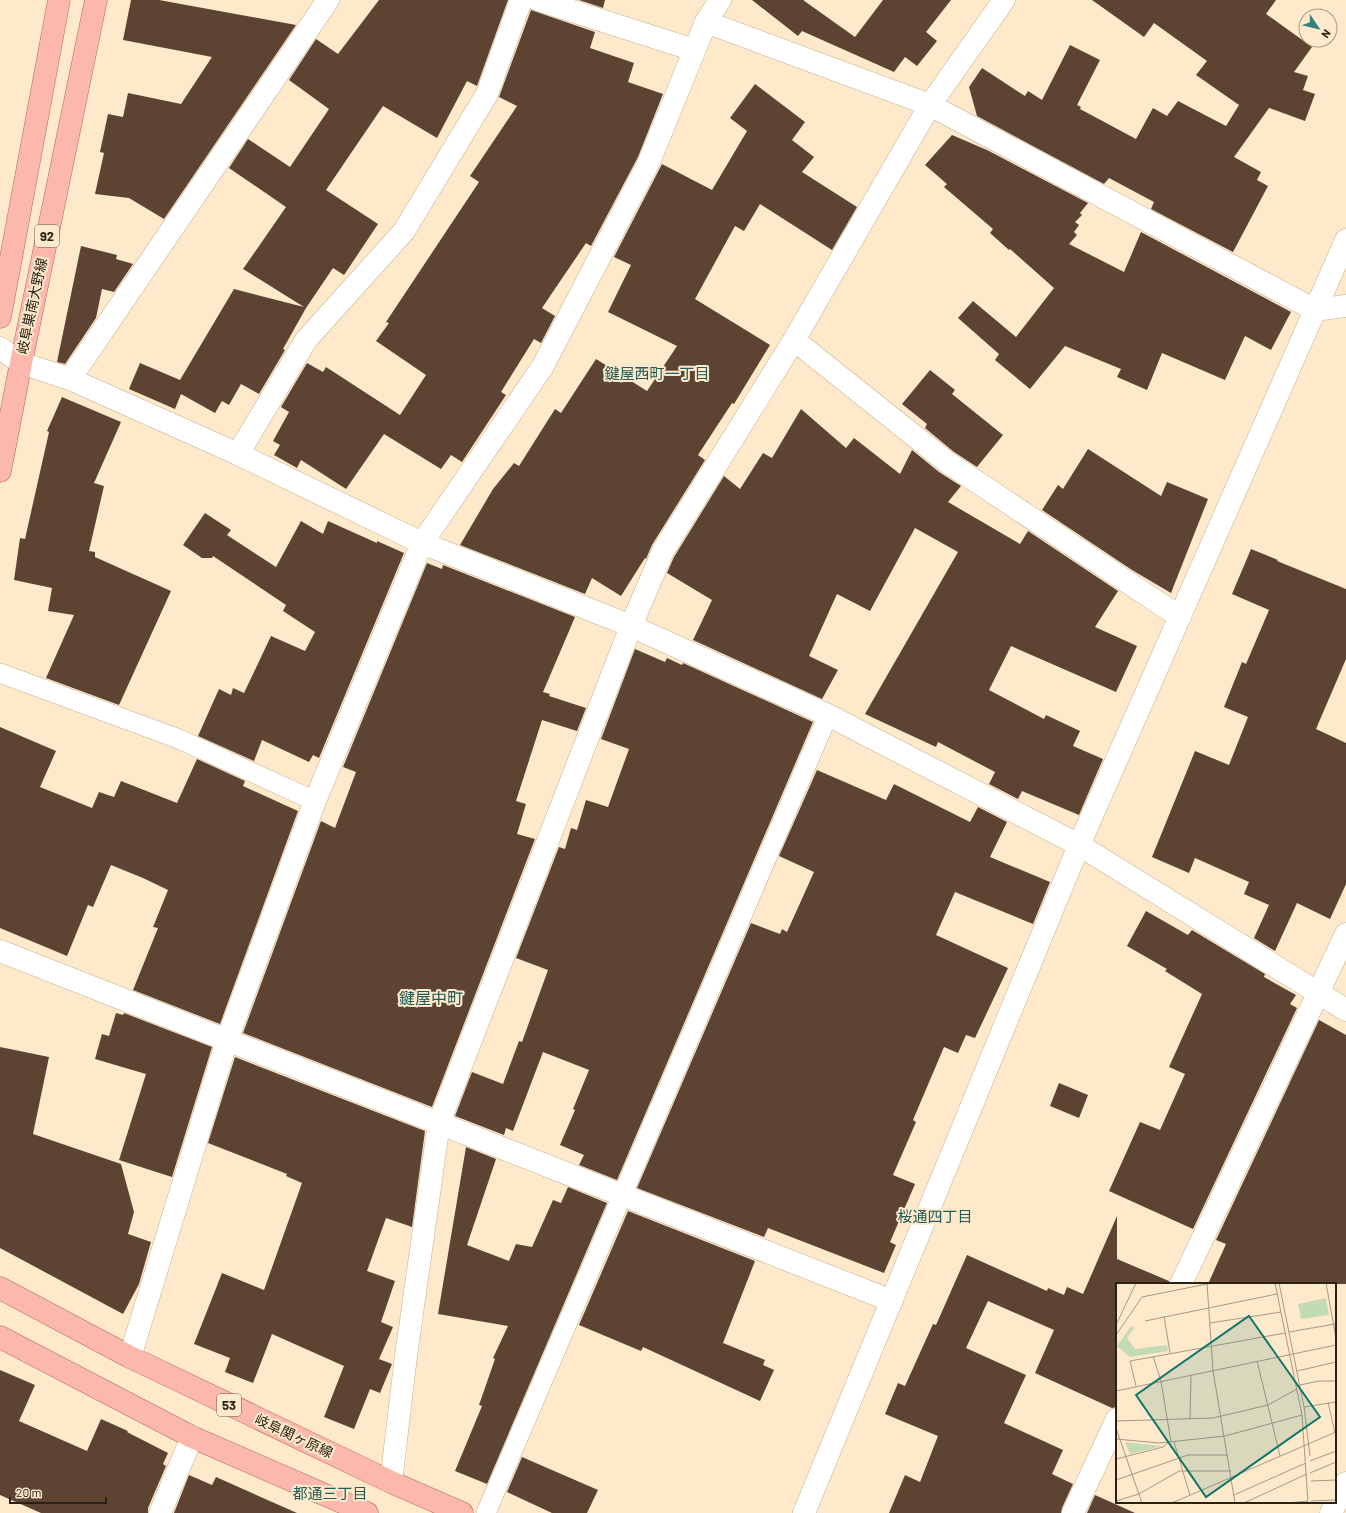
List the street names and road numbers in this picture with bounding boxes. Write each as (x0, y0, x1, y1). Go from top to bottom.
road number: 92 (35, 225, 59, 247)
street label: 岐阜巣南大野線 (13, 256, 50, 356)
road number: 53 (217, 1394, 241, 1416)
street label: 岐阜関ヶ原線 (253, 1410, 336, 1461)

